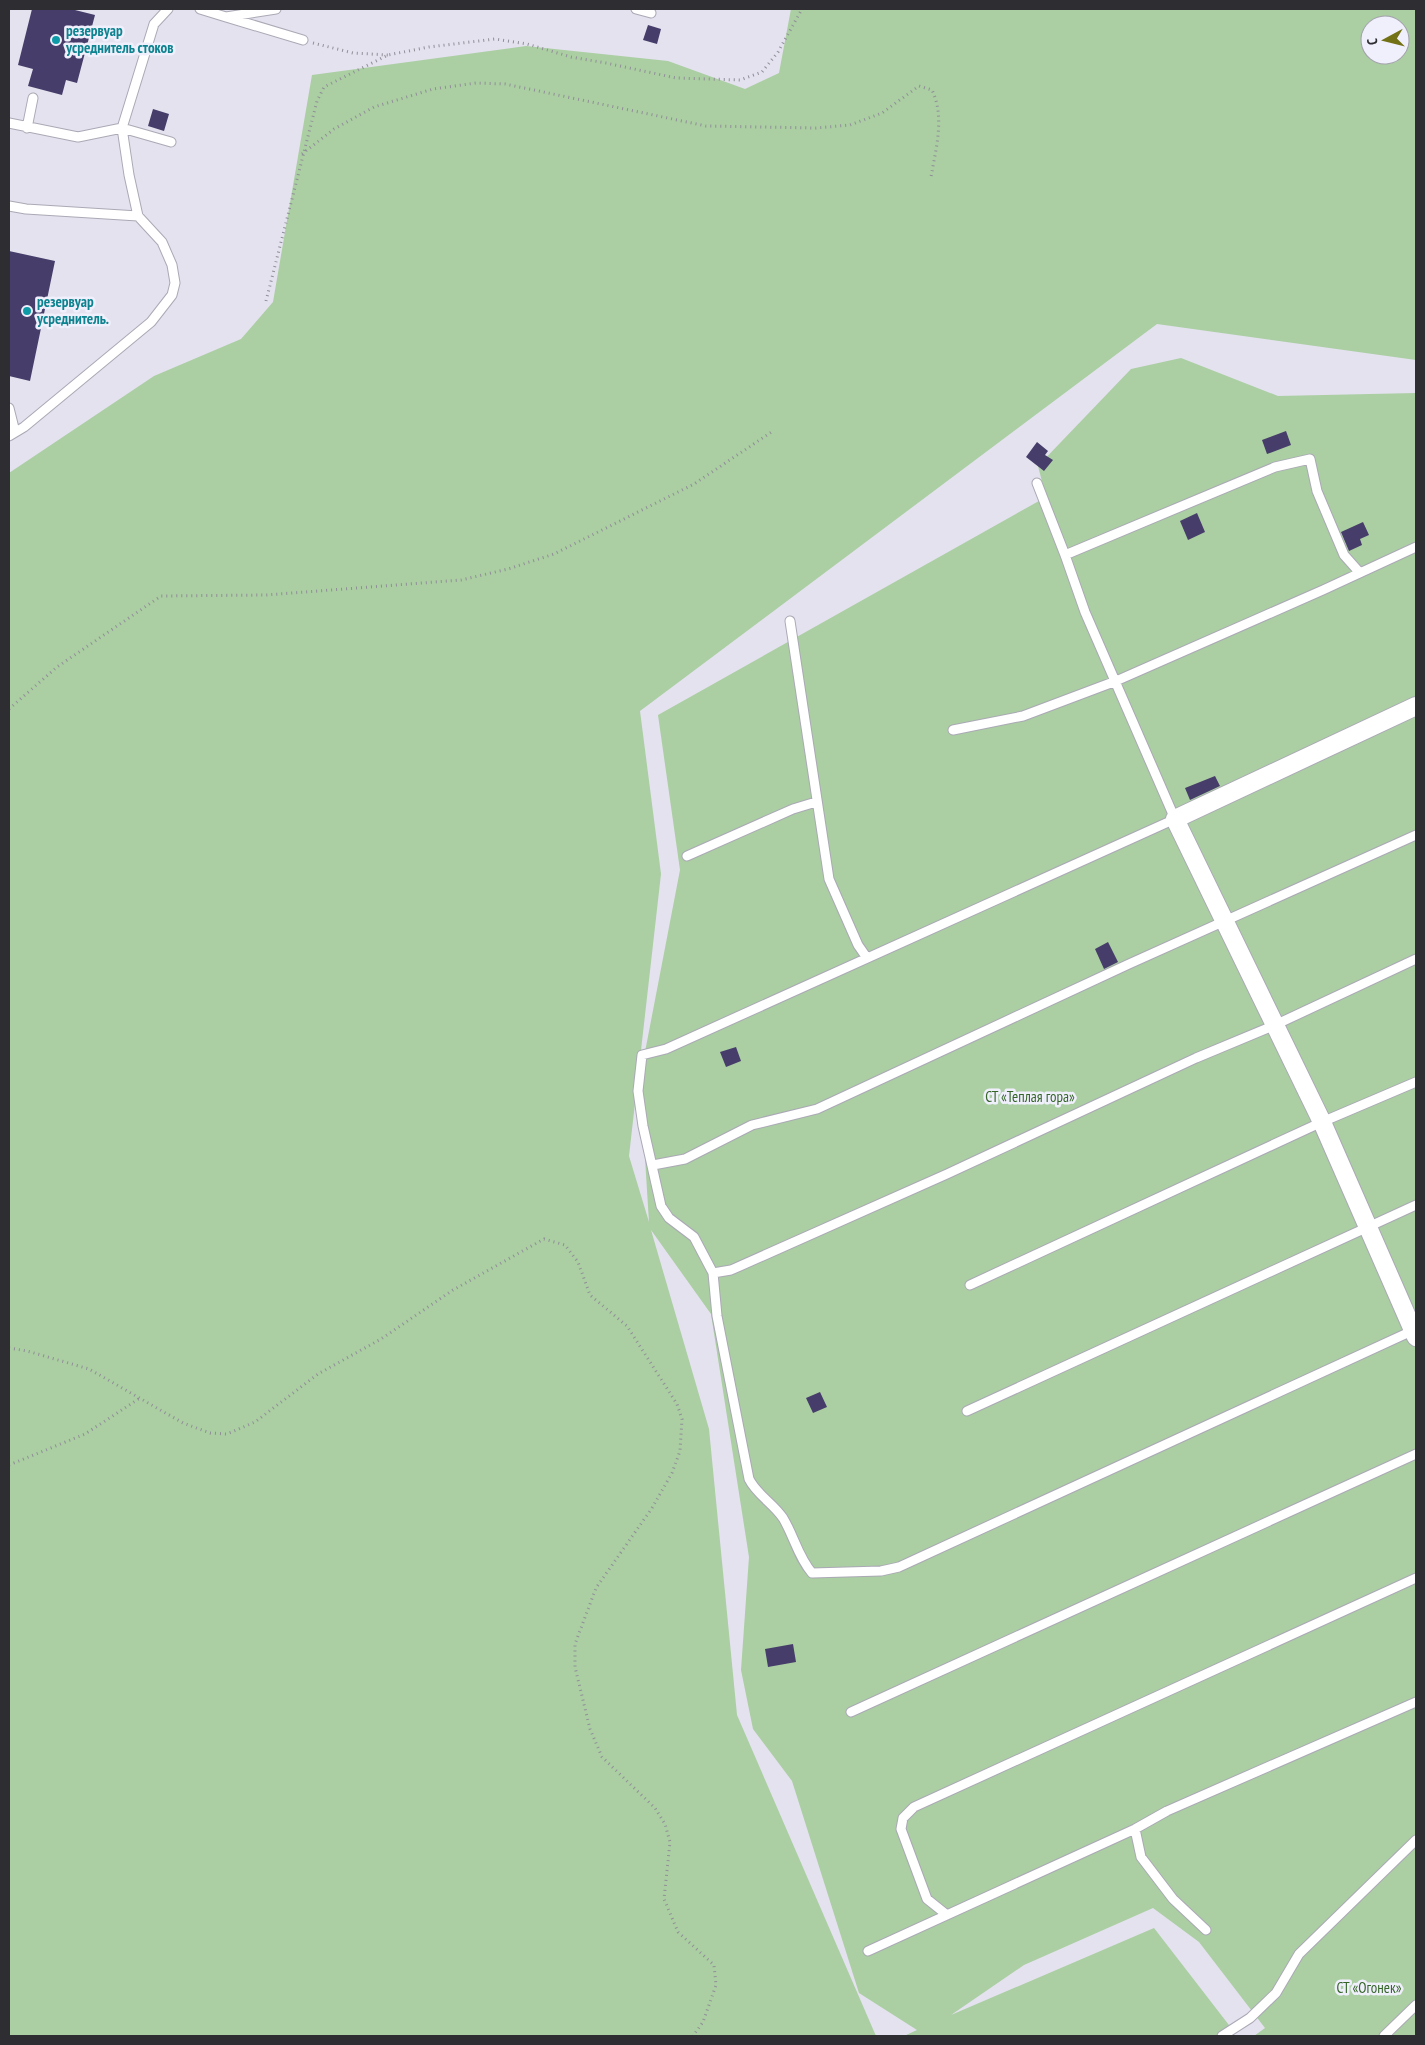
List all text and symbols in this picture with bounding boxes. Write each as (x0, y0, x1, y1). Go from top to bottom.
north arrow (1360, 15, 1410, 65)
place label: резервуар усреднитель стоков (65, 21, 174, 57)
marker: резервуар усреднитель стоков (50, 34, 62, 46)
text: С (1363, 37, 1381, 46)
place label: резервуар усреднитель. (36, 292, 109, 328)
marker: резервуар усреднитель. (21, 305, 33, 317)
park label: СТ «Теплая гора» (985, 1087, 1075, 1106)
park label: СТ «Огонек» (1337, 1978, 1402, 1997)

